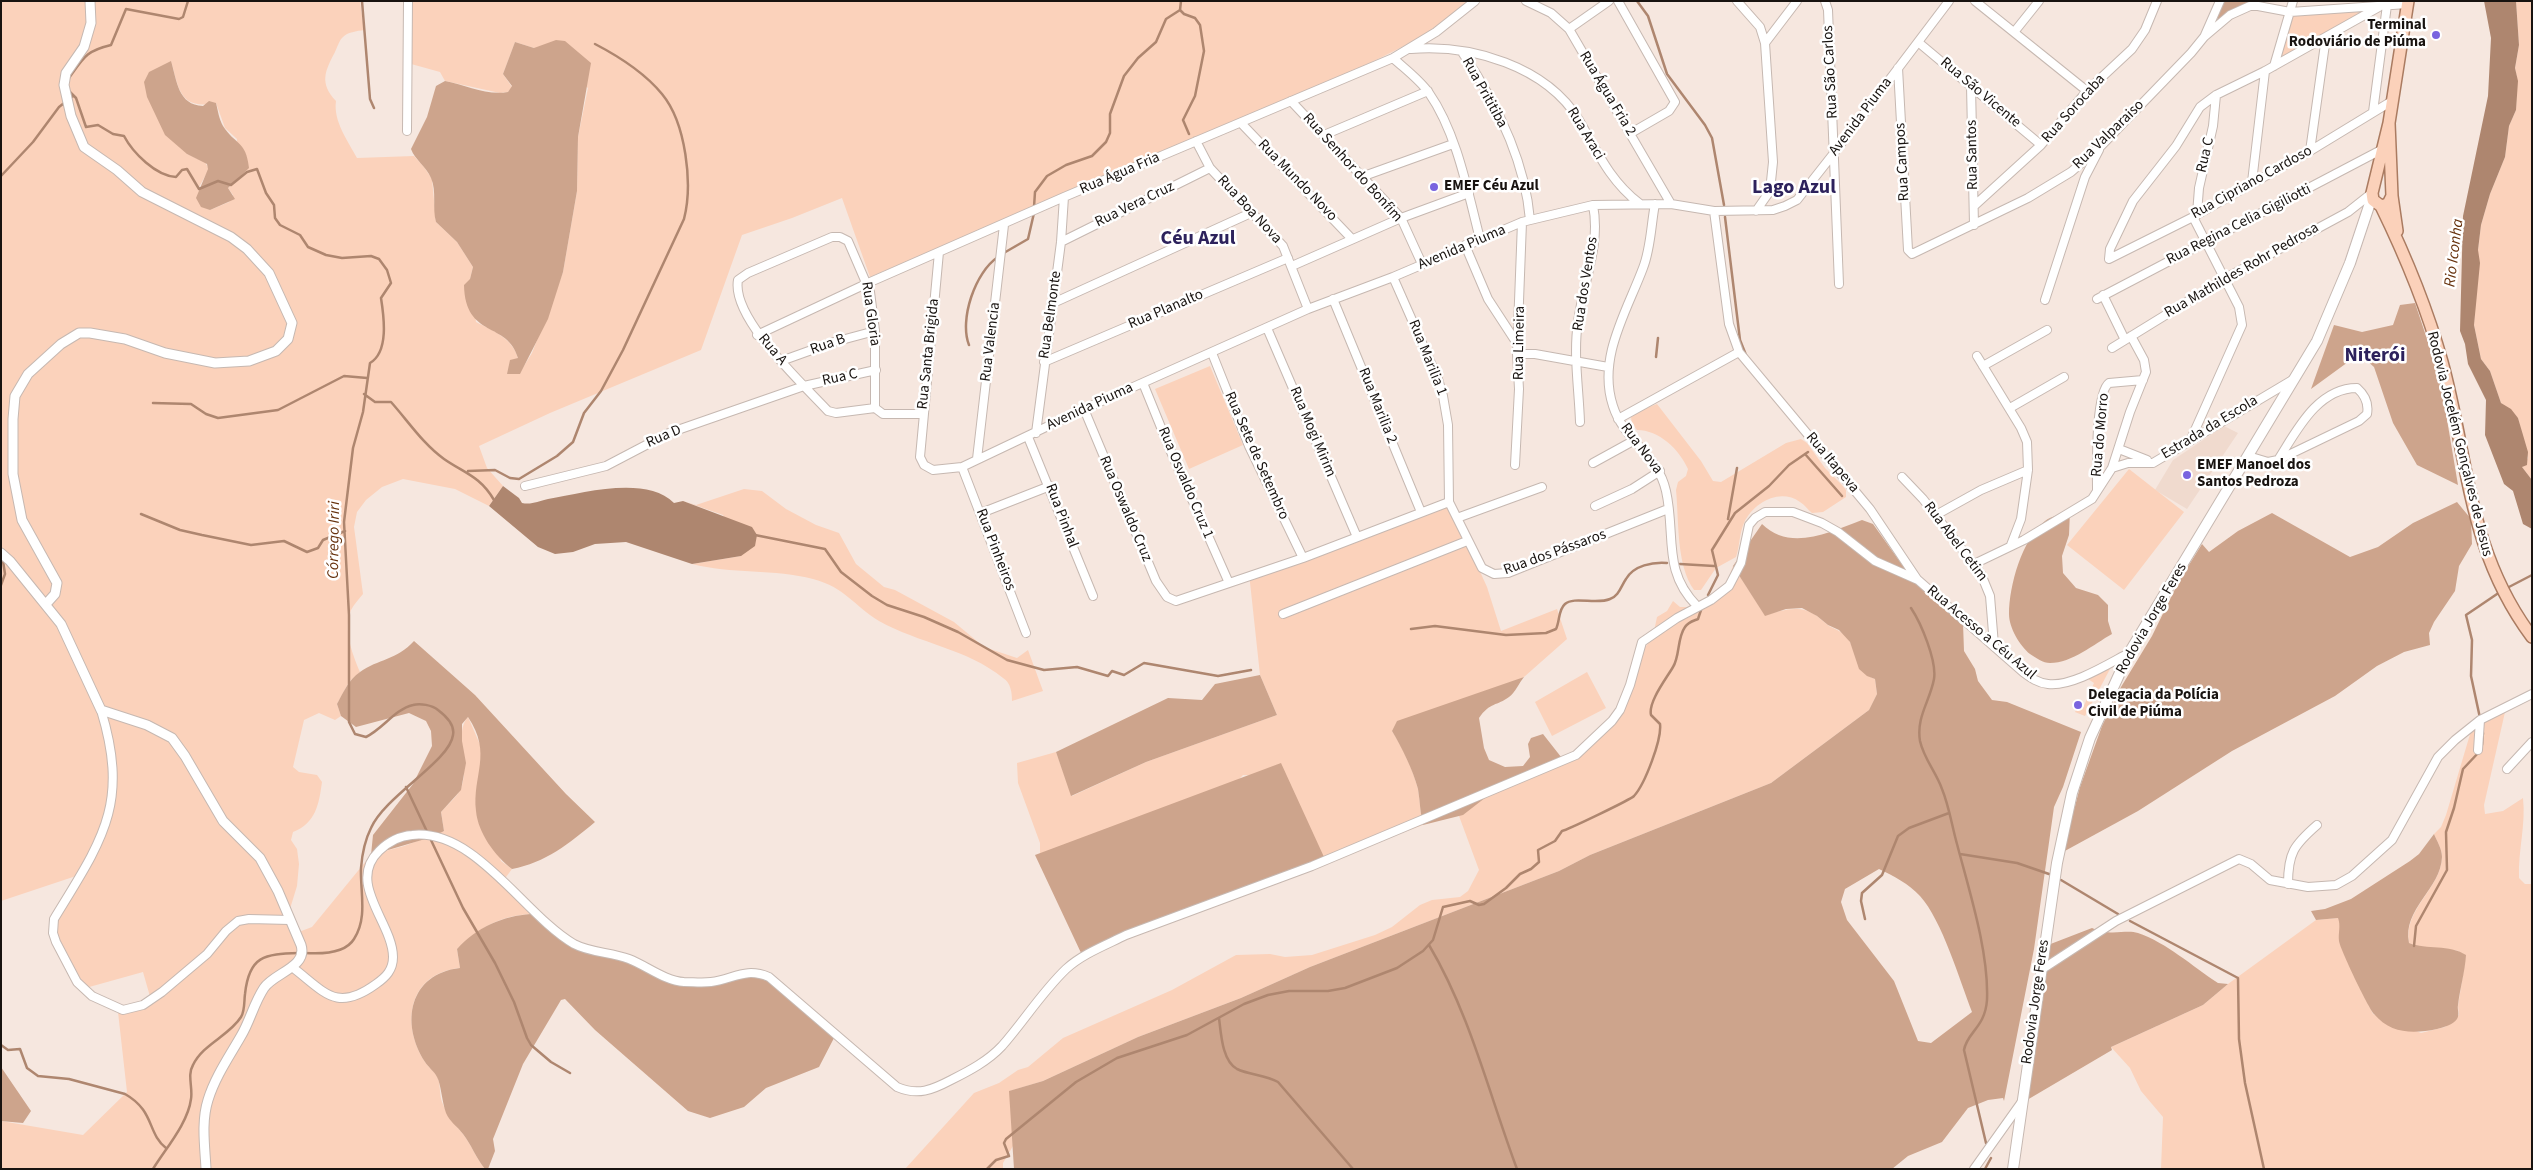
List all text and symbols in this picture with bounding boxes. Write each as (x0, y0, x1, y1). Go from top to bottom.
place label: Terminal Rodoviário de Piúma (2289, 17, 2426, 52)
street label: Rua São Carlos (1820, 25, 1842, 119)
marker: Terminal Rodoviário de Piúma (2430, 29, 2442, 41)
street label: Rua Água Fria 2 (1575, 48, 1639, 140)
street label: Rua São Vicente (1936, 54, 2024, 132)
street label: Rua Prititiba (1457, 55, 1511, 131)
street label: Rua Sorocaba (2038, 71, 2110, 147)
street label: Avenida Piuma (1826, 74, 1896, 160)
street label: Rua Valparaiso (2070, 96, 2148, 174)
street label: Rua Araci (1562, 104, 1608, 164)
street label: Rua Senhor do Bonfim (1298, 110, 1406, 226)
street label: Rua Santos (1963, 120, 1983, 190)
street label: Rua Campos (1892, 122, 1914, 202)
street label: Rua Mundo Novo (1253, 136, 1341, 226)
street label: Rua C (2193, 136, 2219, 174)
street label: Rua Cipriano Cardoso (2188, 142, 2316, 224)
street label: Rua Água Fria (1077, 149, 1163, 199)
street label: Rua Boa Nova (1213, 172, 1285, 248)
district label: Lago Azul (1752, 177, 1836, 201)
street label: Rua Vera Cruz (1092, 178, 1178, 232)
place label: EMEF Céu Azul (1444, 178, 1539, 196)
marker: EMEF Céu Azul (1428, 181, 1440, 193)
street label: Rua Regina Celia Gigiliotti (2164, 181, 2314, 269)
water label: Rio Iconha (2441, 218, 2469, 288)
street label: Rua Mathildes Rohr Pedrosa (2162, 219, 2322, 323)
street label: Avenida Piuma (1415, 221, 1509, 275)
district label: Céu Azul (1161, 228, 1235, 252)
street label: Rua dos Ventos (1570, 236, 1602, 332)
street label: Rua Belmonte (1036, 270, 1066, 360)
street label: Rua Gloria (857, 281, 883, 347)
street label: Rua Planalto (1126, 286, 1206, 334)
street label: Rua Santa Brigida (914, 298, 944, 410)
street label: Rua Valencia (977, 301, 1005, 383)
street label: Rua Limeira (1510, 306, 1530, 380)
street label: Rua Marilia 1 (1404, 317, 1450, 399)
street label: Rodovia Jocelém Gonçalves de Jesus (2422, 329, 2496, 559)
street label: Rua A (754, 331, 790, 369)
street label: Rua B (808, 331, 848, 359)
district label: Niterói (2345, 345, 2405, 369)
street label: Rua C (821, 365, 859, 391)
street label: Rua Marilia 2 (1354, 365, 1400, 447)
street label: Avenida Piuma (1044, 379, 1136, 435)
street label: Rua Mogi Mirim (1285, 384, 1339, 480)
street label: Rua Sete de Setembro (1220, 389, 1292, 523)
street label: Rua do Morro (2088, 392, 2114, 478)
street label: Estrada da Escola (2158, 392, 2262, 464)
street label: Rua Nova (1616, 420, 1666, 478)
street label: Rua D (644, 422, 684, 452)
street label: Rua Osvaldo Cruz 1 (1153, 424, 1217, 542)
street label: Rua Itapeva (1801, 429, 1863, 497)
street label: Rua Oswaldo Cruz (1095, 453, 1155, 565)
place label: EMEF Manoel dos Santos Pedroza (2197, 457, 2311, 492)
marker: EMEF Manoel dos Santos Pedroza (2181, 469, 2193, 481)
street label: Rua Pinhal (1041, 481, 1081, 551)
street label: Rua Abel Cetim (1919, 499, 1991, 585)
water label: Córrego Iriri (325, 501, 345, 579)
street label: Rua Pinheiros (971, 506, 1019, 594)
street label: Rua dos Pássaros (1501, 526, 1609, 580)
street label: Rodovia Jorge Feres (2113, 560, 2191, 678)
street label: Rua Acesso a Céu Azul (1923, 582, 2039, 684)
place label: Delegacia da Polícia Civil de Piúma (2088, 687, 2219, 722)
marker: Delegacia da Polícia Civil de Piúma (2072, 699, 2084, 711)
street label: Rodovia Jorge Feres (2018, 938, 2054, 1066)

